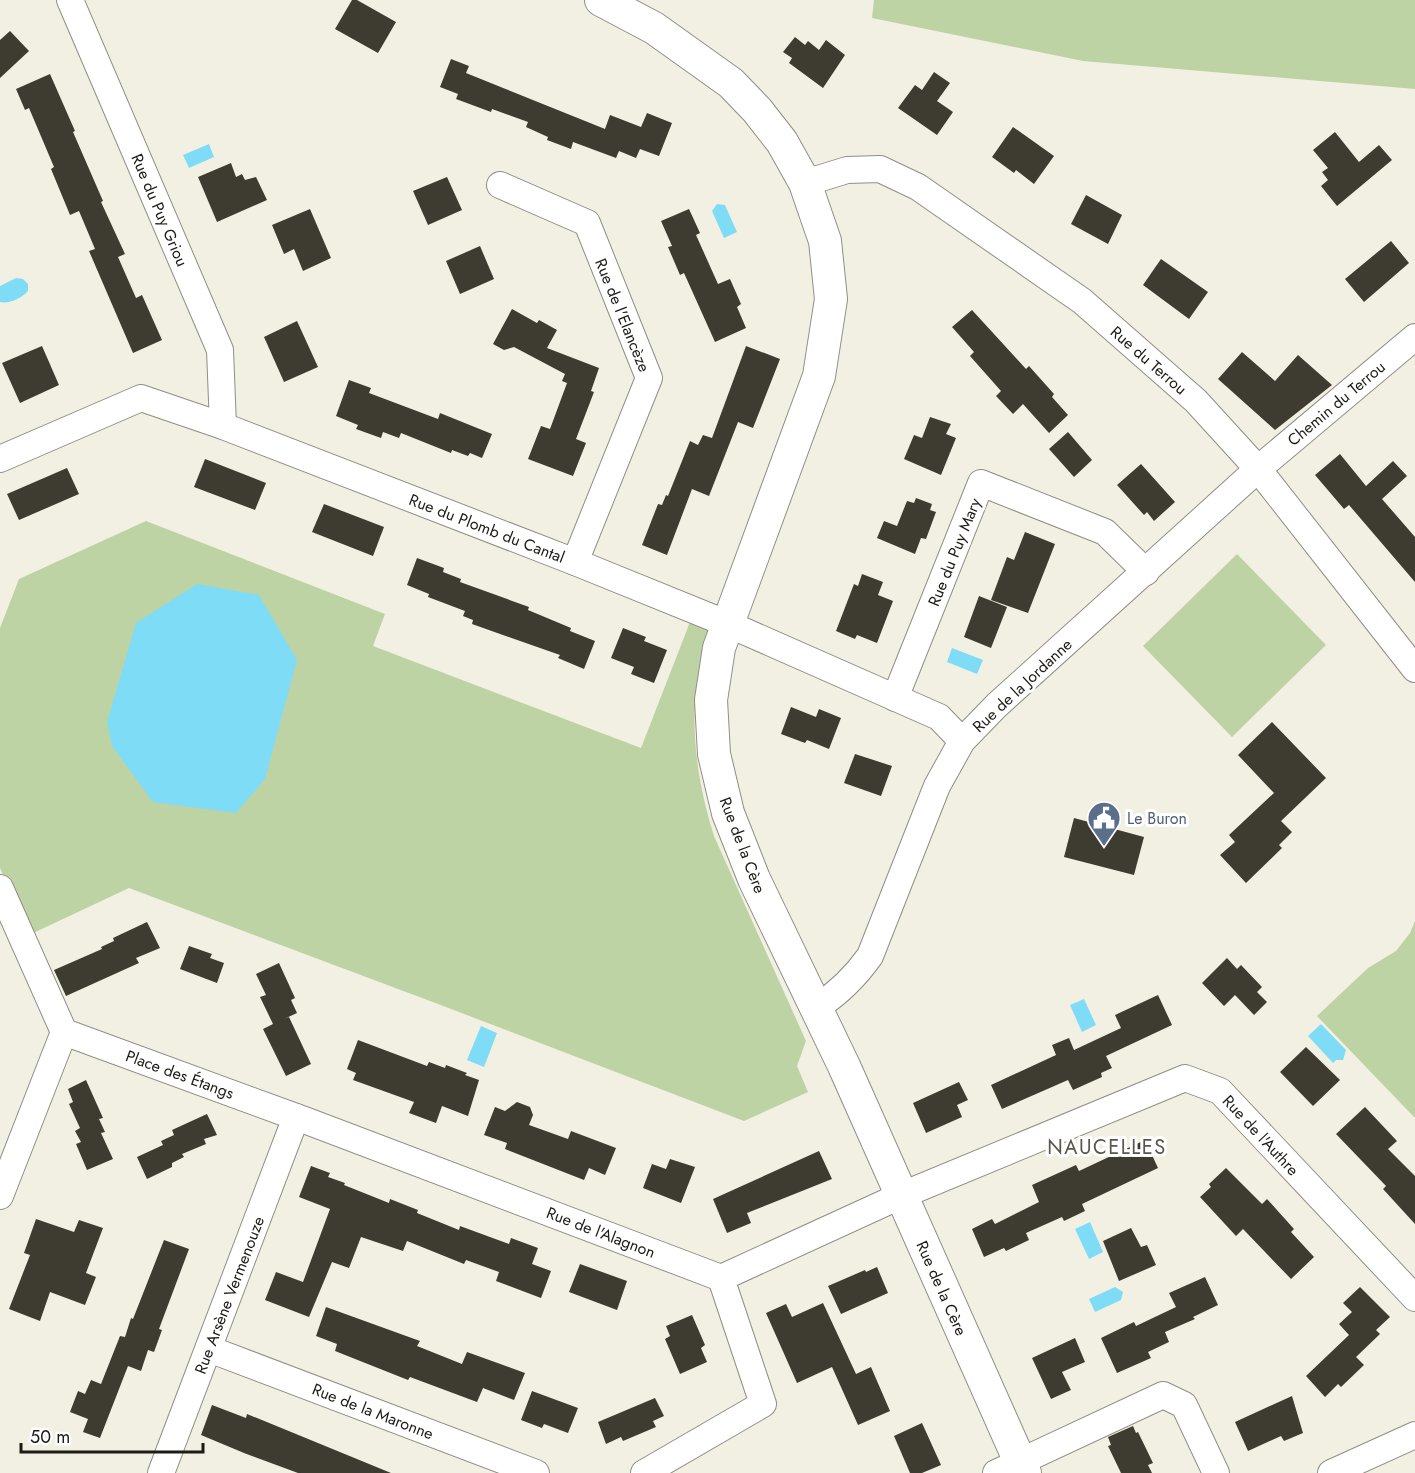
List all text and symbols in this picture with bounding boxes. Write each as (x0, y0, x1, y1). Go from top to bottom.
street label: Rue du Puy Griou (125, 150, 194, 270)
street label: Rue de l'Elancèze (589, 255, 656, 375)
street label: Rue du Terrou (1105, 321, 1192, 400)
street label: Chemin du Terrou (1282, 355, 1390, 451)
street label: Rue du Plomb du Cantal (406, 488, 568, 569)
street label: Rue du Puy Mary (922, 494, 987, 610)
street label: Rue de la Jordanne (967, 633, 1077, 738)
street label: Rue de la Cère (714, 794, 771, 897)
public building icon: Le Buron (1086, 800, 1122, 847)
place label: Le Buron (1127, 807, 1187, 830)
street label: Place des Étangs (122, 1044, 237, 1105)
street label: Rue de l'Authre (1217, 1090, 1304, 1181)
district label: NAUCELLES (1047, 1133, 1167, 1162)
street label: Rue de l'Alagnon (543, 1201, 659, 1264)
street label: Rue Arsène Vermenouze (189, 1213, 270, 1377)
street label: Rue de la Cère (910, 1237, 973, 1339)
street label: Rue de la Maronne (309, 1378, 437, 1445)
scale bar (21, 1416, 202, 1454)
text: 50 m (30, 1424, 70, 1450)

